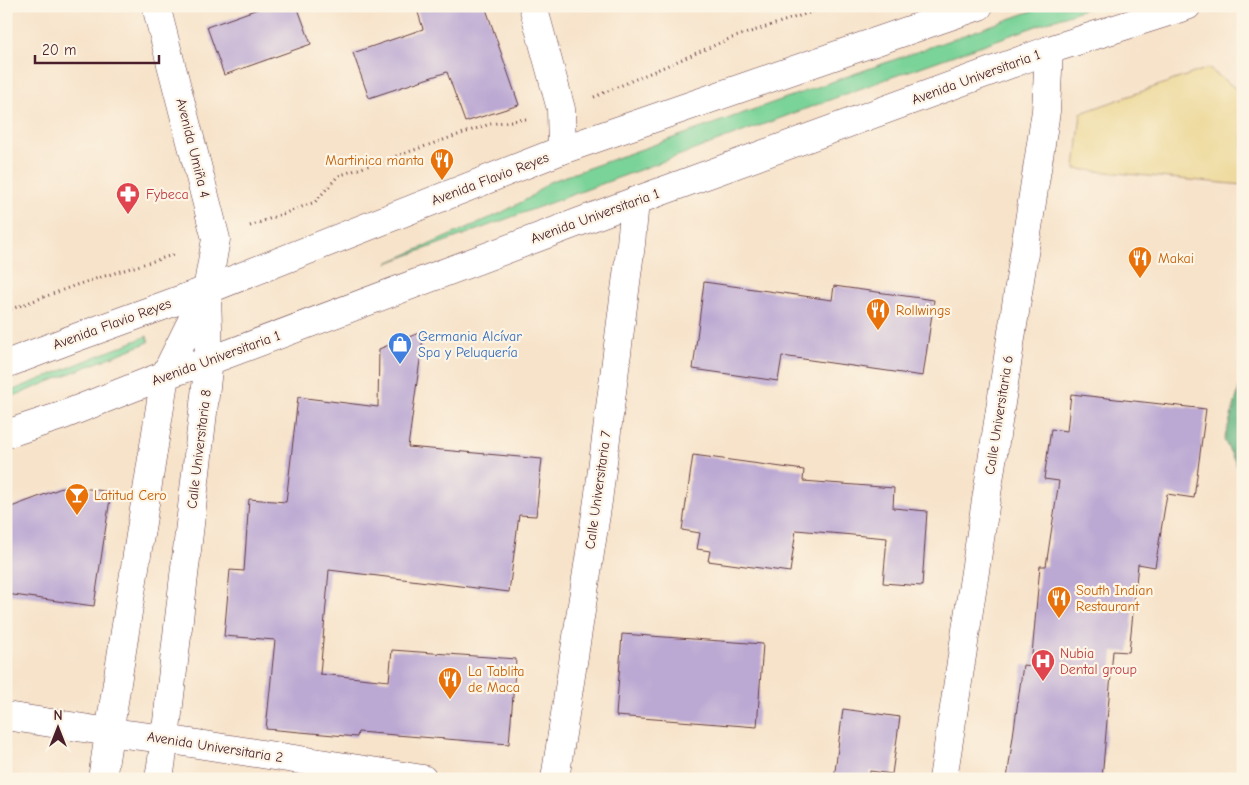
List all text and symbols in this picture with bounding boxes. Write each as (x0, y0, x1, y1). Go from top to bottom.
scale bar (35, 32, 159, 64)
text: 20 m (42, 41, 76, 59)
street label: Avenida Universitaria 1 (909, 46, 1043, 108)
street label: Avenida Umiña 4 (172, 97, 214, 200)
restaurant icon: Martinica manta (429, 147, 455, 181)
street label: Avenida Flavio Reyes (429, 149, 551, 209)
place label: Martinica manta (325, 152, 424, 169)
pharmacy icon: Fybeca (115, 181, 141, 215)
street label: Avenida Universitaria 1 (528, 185, 662, 247)
place label: Fybeca (146, 186, 189, 203)
restaurant icon: Makai (1127, 245, 1153, 279)
place label: Makai (1158, 250, 1194, 267)
street label: Avenida Flavio Reyes (51, 295, 174, 353)
restaurant icon: Rollwings (865, 297, 891, 331)
place label: Rollwings (896, 302, 950, 319)
street label: Avenida Universitaria 1 (149, 327, 283, 389)
place label: Germania Alcívar Spa y Peluquería (418, 328, 522, 361)
shop icon: Germania Alcívar Spa y Peluquería (387, 331, 413, 365)
street label: Calle Universitaria 6 (981, 354, 1017, 476)
street label: Calle Universitaria 8 (183, 388, 215, 510)
street label: Calle Universitaria 7 (581, 429, 615, 550)
bar icon: Latitud Cero (64, 482, 90, 516)
place label: Latitud Cero (94, 487, 167, 504)
place label: South Indian Restaurant (1076, 582, 1153, 615)
restaurant icon: South Indian Restaurant (1046, 585, 1072, 619)
place label: Nubia Dental group (1060, 645, 1137, 678)
hospital icon: Nubia Dental group (1030, 648, 1056, 682)
place label: La Tablita de Maca (468, 663, 524, 696)
restaurant icon: La Tablita de Maca (437, 666, 463, 700)
north arrow (32, 702, 82, 752)
text: N (53, 707, 63, 724)
street label: Avenida Universitaria 2 (146, 728, 284, 766)

